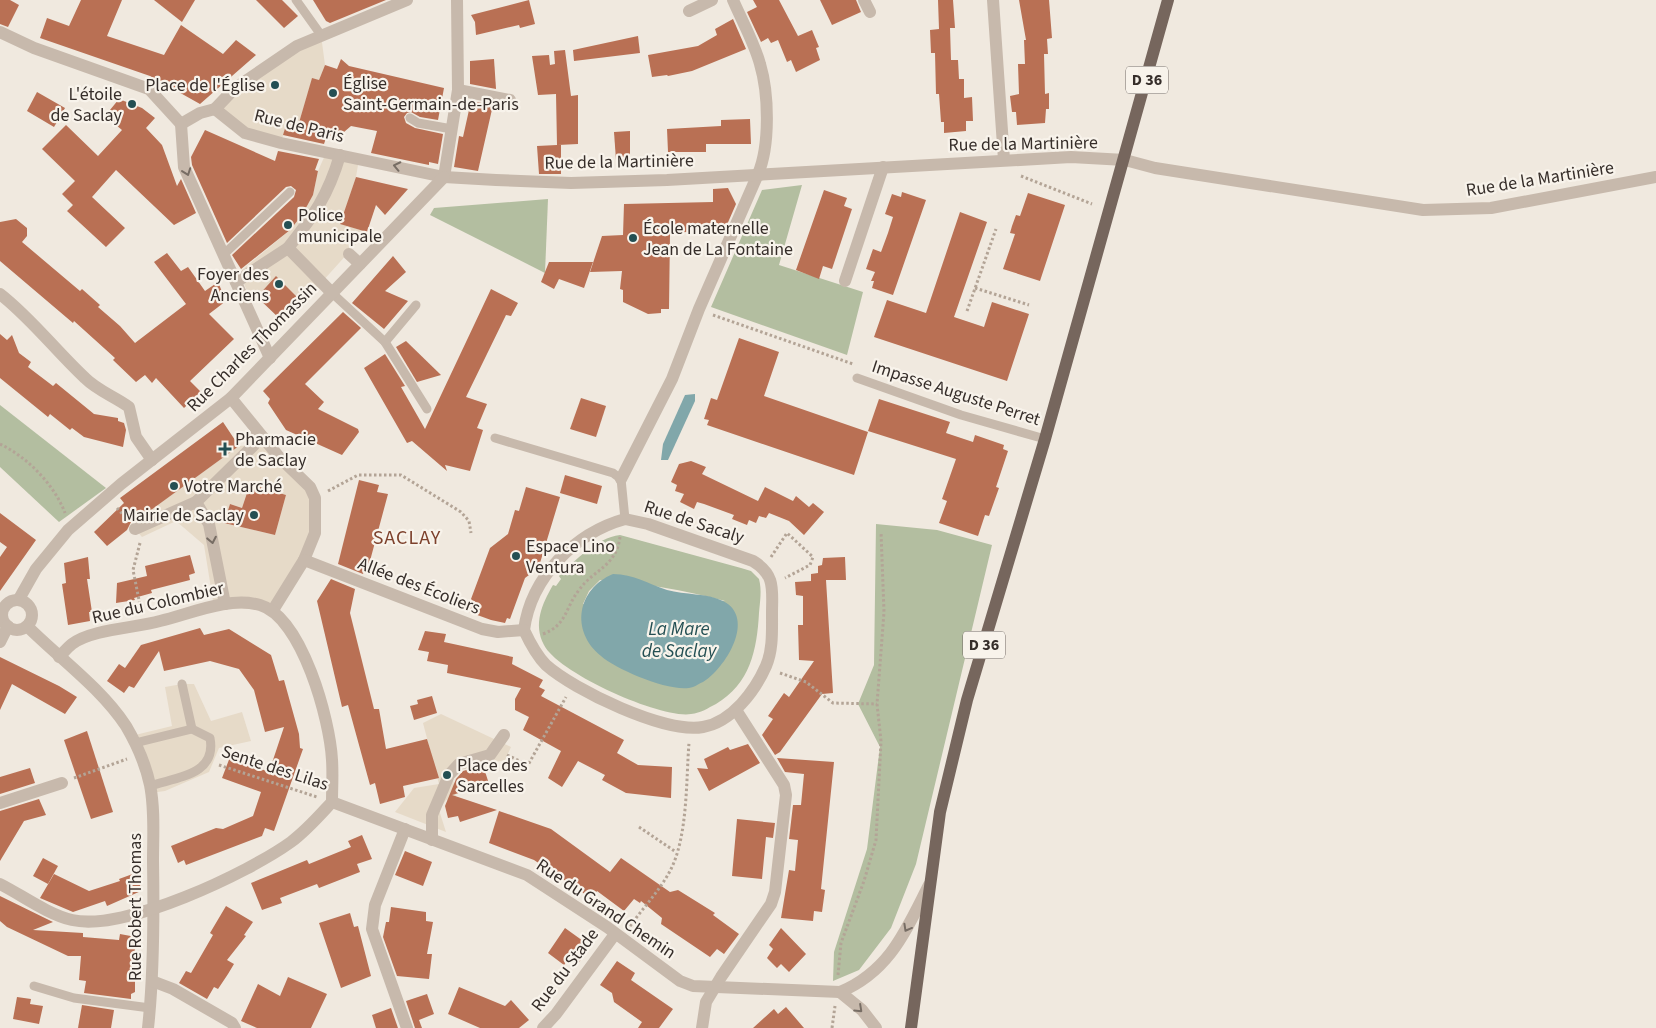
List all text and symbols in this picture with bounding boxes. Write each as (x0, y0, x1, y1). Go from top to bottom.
road number: D 36 (1126, 66, 1168, 94)
place label: Église Saint-Germain-de-Paris (343, 71, 519, 117)
place label: Place de l'Église (145, 73, 265, 98)
marker: Place de l'Église (269, 79, 281, 91)
place label: L'étoile de Saclay (51, 82, 123, 128)
marker: Église Saint-Germain-de-Paris (327, 87, 339, 99)
marker: L'étoile de Saclay (126, 98, 138, 110)
street label: Rue de Paris (251, 103, 347, 149)
street label: Rue de la Martinière (948, 130, 1098, 158)
street label: Rue de la Martinière (544, 148, 694, 176)
street label: Rue de la Martinière (1464, 155, 1616, 203)
one-way arrow (392, 162, 401, 172)
one-way arrow (181, 167, 191, 176)
place label: Police municipale (298, 203, 382, 249)
place label: École maternelle Jean de La Fontaine (643, 216, 793, 262)
marker: Police municipale (282, 219, 294, 231)
marker: École maternelle Jean de La Fontaine (627, 232, 639, 244)
place label: Foyer des Anciens (197, 262, 269, 308)
street label: Rue Charles Thomassin (181, 276, 323, 418)
marker: Foyer des Anciens (273, 278, 285, 290)
street label: Impasse Auguste Perret (869, 354, 1043, 432)
place label: Pharmacie de Saclay (235, 427, 316, 473)
marker: Pharmacie de Saclay (219, 443, 231, 455)
place label: Votre Marché (184, 474, 282, 499)
marker: Votre Marché (168, 480, 180, 492)
street label: Rue de Sacaly (641, 494, 748, 550)
place label: Mairie de Saclay (123, 503, 245, 528)
marker: Mairie de Saclay (248, 509, 260, 521)
district label: SACLAY (373, 524, 441, 552)
place label: Espace Lino Ventura (526, 534, 615, 580)
one-way arrow (206, 535, 216, 544)
marker: Espace Lino Ventura (510, 550, 522, 562)
street label: Allée des Écoliers (354, 551, 484, 621)
street label: Rue du Colombier (90, 575, 227, 630)
water label: La Mare de Saclay (642, 616, 718, 665)
road number: D 36 (963, 632, 1005, 658)
street label: Sente des Lilas (218, 739, 332, 797)
place label: Place des Sarcelles (457, 753, 528, 799)
marker: Place des Sarcelles (441, 769, 453, 781)
street label: Rue Robert Thomas (123, 833, 148, 981)
street label: Rue du Grand Chemin (531, 853, 681, 965)
one-way arrow (903, 922, 913, 931)
street label: Rue du Stade (525, 923, 605, 1017)
one-way arrow (854, 1003, 863, 1012)

